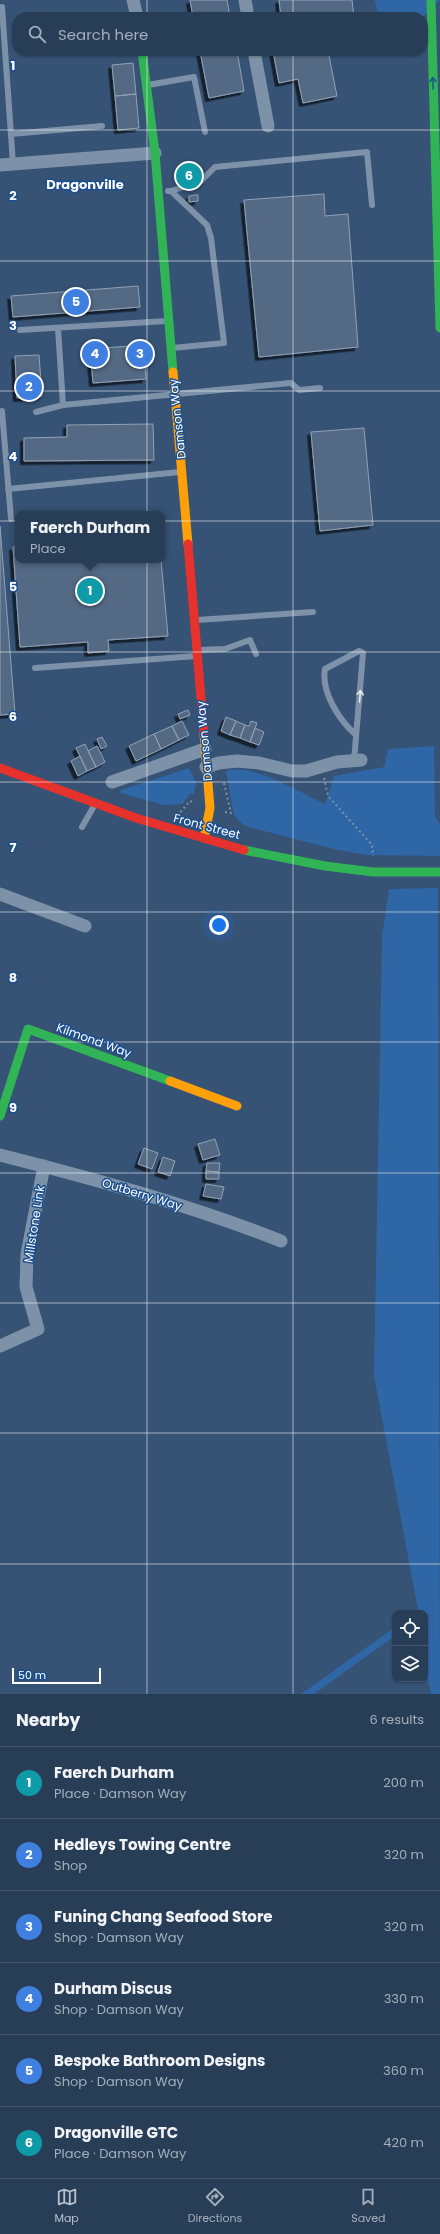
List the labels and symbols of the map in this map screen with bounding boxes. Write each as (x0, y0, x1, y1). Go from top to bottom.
text: 1 (11, 56, 15, 75)
one-way arrow (429, 76, 437, 89)
pin: 6 (176, 161, 202, 191)
district label: Dragonville (46, 175, 124, 194)
text: 2 (9, 186, 17, 205)
pin: 5 (63, 287, 89, 317)
text: 3 (9, 316, 17, 335)
pin: 4 (82, 339, 108, 369)
pin: 3 (127, 339, 153, 369)
pin: 2 (16, 372, 42, 402)
street label: Damson Way (164, 378, 190, 460)
text: 4 (9, 447, 18, 466)
pin: 1 (77, 576, 103, 606)
text: 5 (9, 577, 17, 596)
one-way arrow (356, 690, 363, 703)
street label: Damson Way (192, 700, 216, 782)
text: 6 (9, 707, 17, 726)
street label: Front Street (172, 809, 242, 843)
text: 7 (10, 838, 17, 857)
your location (209, 915, 229, 935)
text: 8 (9, 968, 17, 987)
street label: Kilmond Way (54, 1019, 134, 1062)
text: 9 (9, 1098, 17, 1117)
street label: Outberry Way (100, 1174, 184, 1214)
street label: Millstone Link (20, 1183, 49, 1264)
scale bar (12, 1666, 101, 1685)

